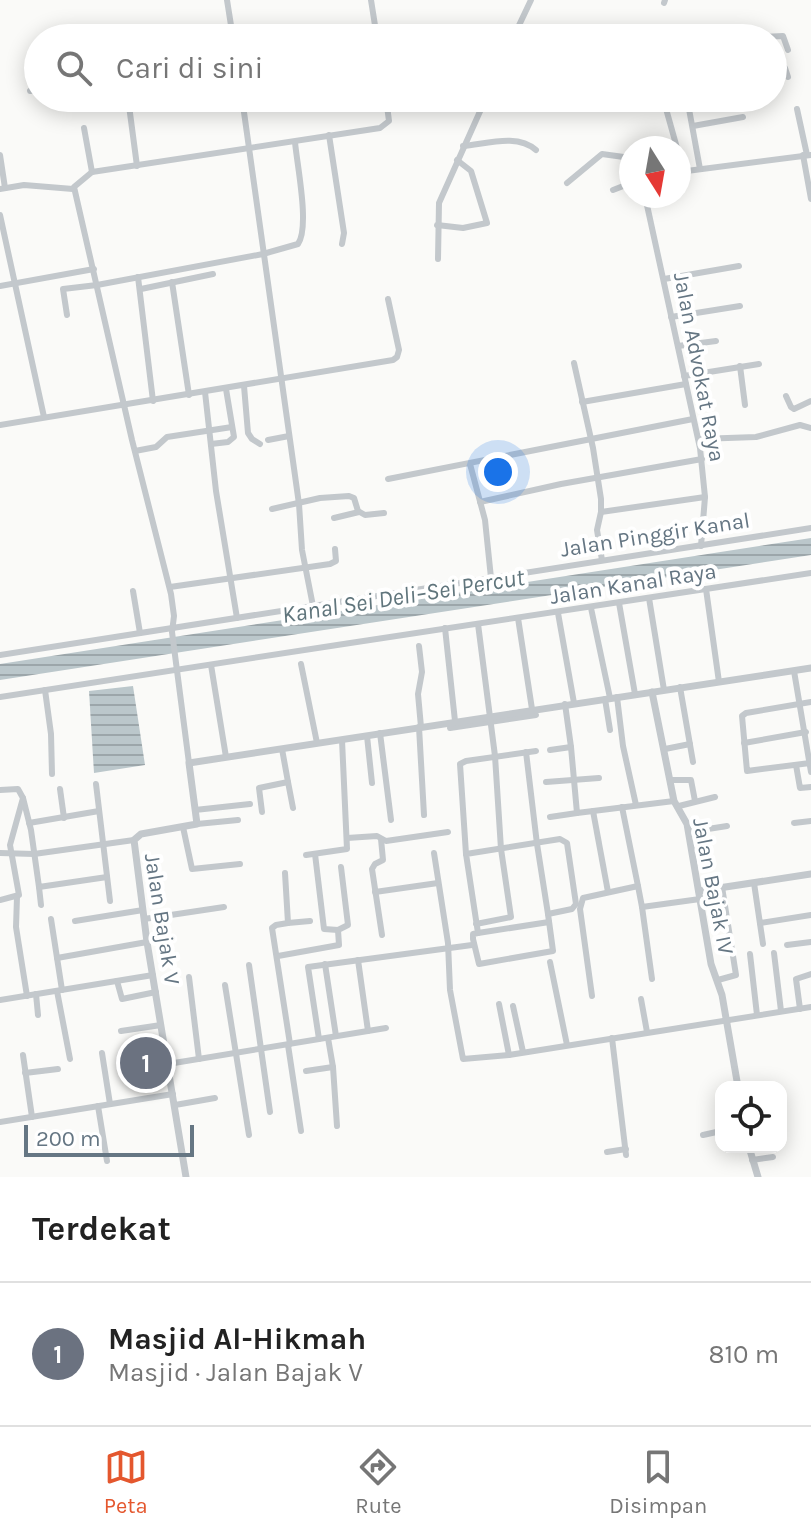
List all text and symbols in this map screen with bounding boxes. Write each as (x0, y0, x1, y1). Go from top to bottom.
search box (24, 24, 787, 112)
icon: search (52, 46, 96, 90)
text: Cari di sini (116, 50, 263, 86)
north arrow (619, 136, 691, 208)
street label: Jalan Advokat Raya (668, 270, 730, 464)
your location (478, 452, 518, 492)
street label: Jalan Pinggir Kanal (559, 507, 752, 563)
street label: Jalan Kanal Raya (548, 558, 718, 610)
water label: Kanal Sei Deli–Sei Percut (280, 563, 527, 629)
street label: Jalan Bajak IV (687, 816, 739, 957)
street label: Jalan Bajak V (139, 852, 185, 987)
pin: 1 (120, 1033, 172, 1093)
map controls (715, 1081, 787, 1153)
button: locate (715, 1081, 787, 1153)
scale bar (24, 1121, 194, 1157)
text: 200 m (36, 1126, 101, 1152)
text: Terdekat (32, 1209, 171, 1249)
text: Masjid Al-Hikmah (108, 1321, 366, 1357)
text: 1 (53, 1339, 63, 1370)
text: 810 m (709, 1339, 779, 1370)
text: Masjid · Jalan Bajak V (108, 1357, 363, 1388)
tab: Peta (104, 1445, 148, 1519)
tab: Rute (355, 1445, 402, 1519)
tab: Disimpan (609, 1445, 707, 1519)

